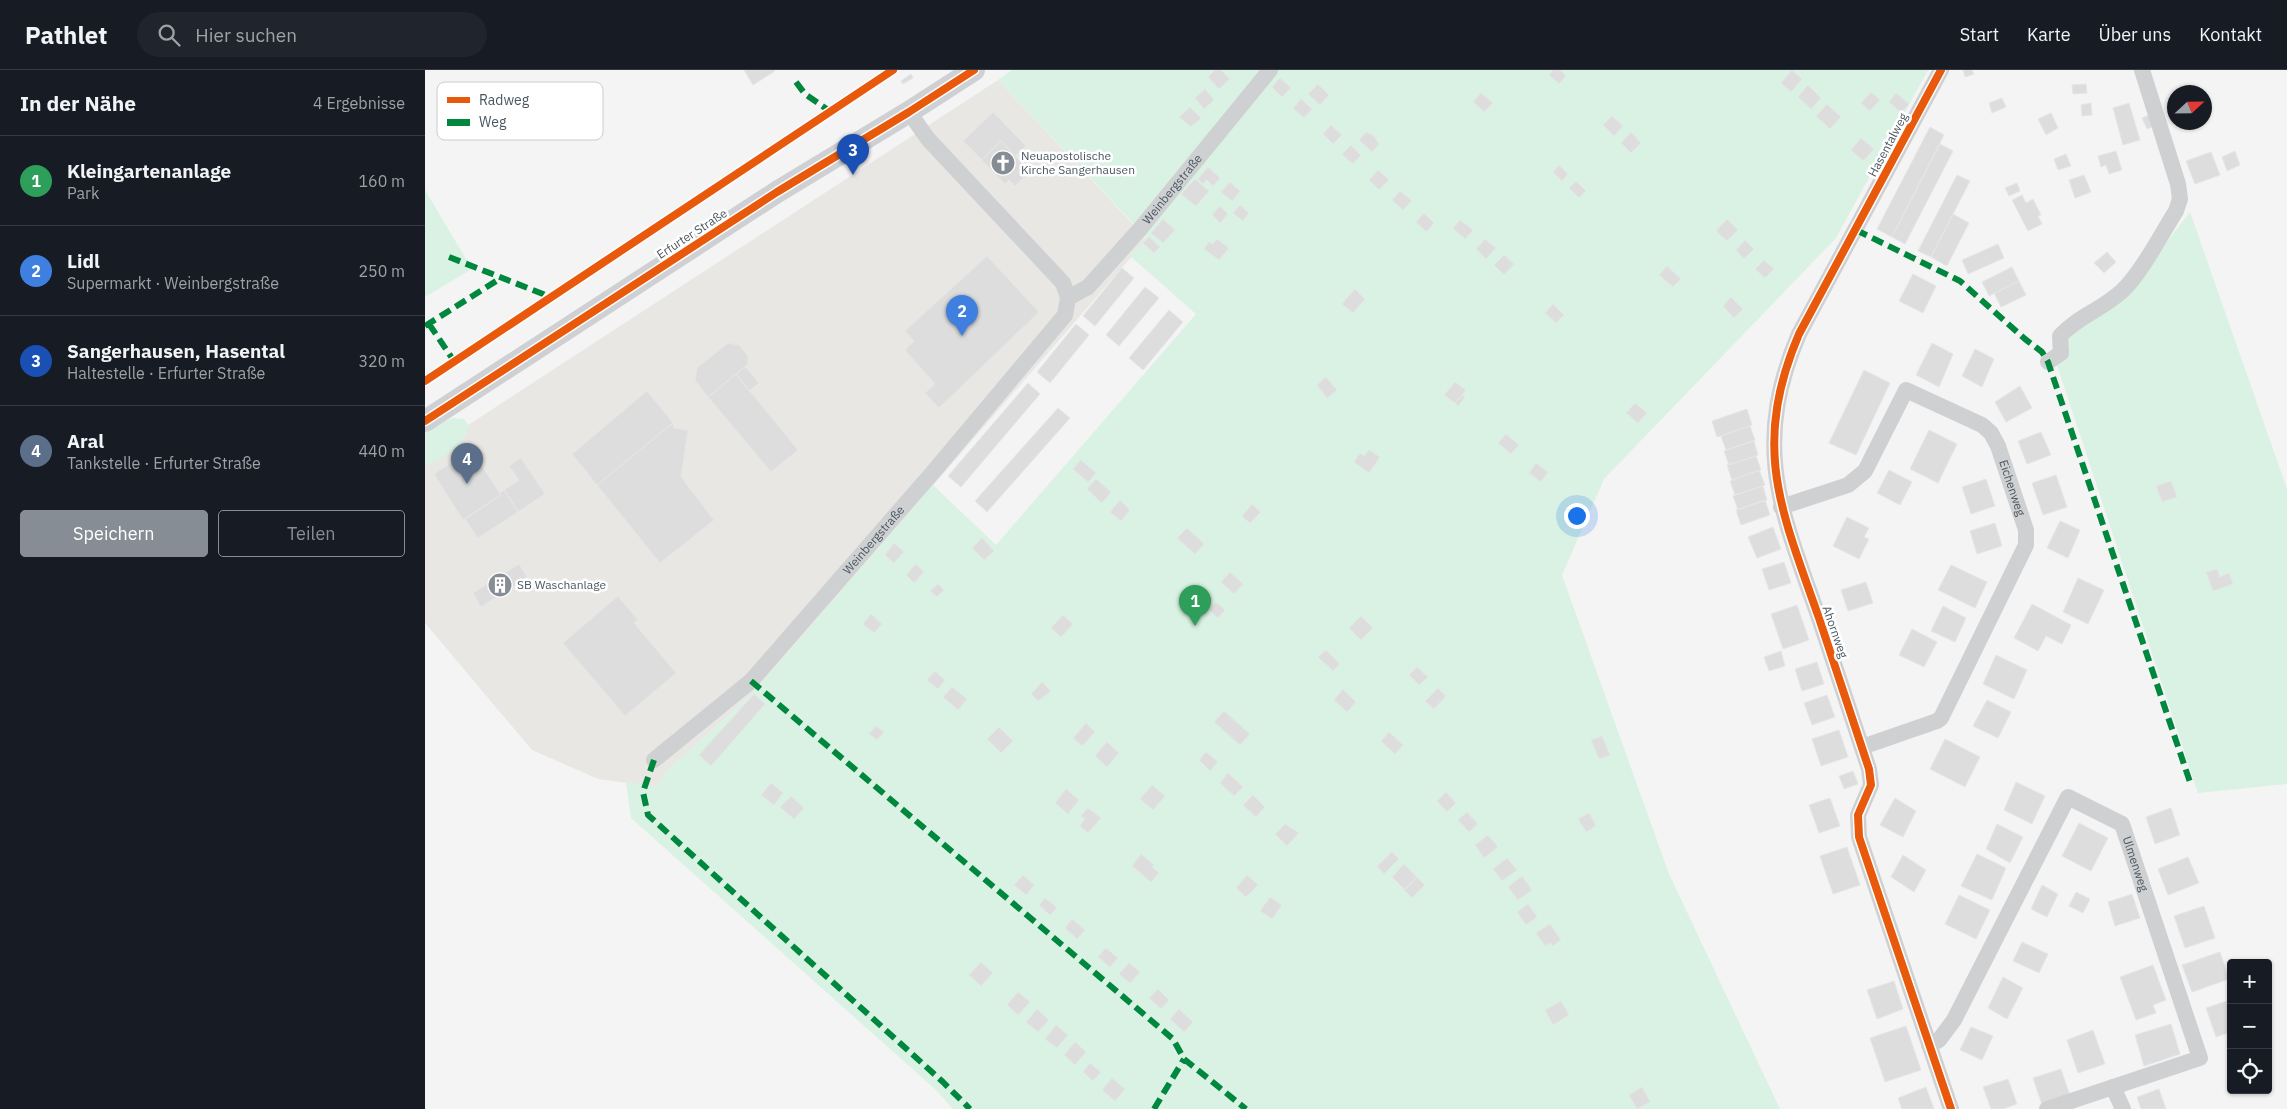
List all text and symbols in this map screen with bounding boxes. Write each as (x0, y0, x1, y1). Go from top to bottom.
search box (137, 12, 487, 57)
text: Pathlet (25, 19, 107, 51)
icon: search (155, 21, 183, 49)
text: Hier suchen (195, 23, 297, 47)
text: Start (1960, 23, 1999, 46)
text: Karte (2027, 23, 2071, 46)
text: Über uns (2099, 23, 2171, 46)
text: Kontakt (2199, 23, 2262, 46)
legend (437, 82, 603, 140)
north arrow (2167, 85, 2212, 130)
text: In der Nähe (20, 89, 136, 117)
text: Radweg (479, 91, 530, 109)
text: 4 Ergebnisse (313, 93, 405, 113)
street label: Hasentalweg (1864, 110, 1911, 179)
text: Weg (479, 113, 507, 131)
pin: 3 (837, 134, 869, 175)
place label: Neuapostolische Kirche Sangerhausen (1021, 148, 1135, 177)
church icon: Neuapostolische Kirche Sangerhausen (990, 150, 1016, 176)
street label: Weinbergstraße (1139, 151, 1205, 227)
text: Kleingartenanlage (67, 159, 231, 183)
text: 1 (31, 171, 41, 191)
text: 160 m (358, 171, 405, 191)
text: Park (67, 183, 99, 203)
street label: Erfurter Straße (654, 205, 730, 262)
text: Lidl (67, 249, 100, 273)
text: 2 (31, 261, 41, 281)
text: 250 m (358, 261, 405, 281)
text: Supermarkt · Weinbergstraße (67, 273, 279, 293)
pin: 2 (946, 295, 978, 336)
text: Sangerhausen, Hasental (67, 339, 285, 363)
text: 3 (31, 351, 41, 371)
text: 320 m (358, 351, 405, 371)
text: Haltestelle · Erfurter Straße (67, 363, 265, 383)
text: Aral (67, 429, 104, 453)
text: 4 (31, 441, 41, 461)
text: 440 m (358, 441, 405, 461)
pin: 4 (451, 443, 483, 484)
text: Tankstelle · Erfurter Straße (67, 453, 261, 473)
street label: Eichenweg (1996, 458, 2029, 518)
street label: Weinbergstraße (839, 502, 908, 577)
your location (1564, 503, 1590, 529)
button: Speichern (20, 510, 208, 557)
button: Teilen (218, 510, 405, 557)
building icon: SB Waschanlage (487, 572, 513, 598)
place label: SB Waschanlage (517, 577, 606, 592)
pin: 1 (1179, 585, 1211, 626)
street label: Ahornweg (1820, 604, 1852, 661)
street label: Ulmenweg (2120, 834, 2152, 894)
map controls (2227, 959, 2272, 1094)
button: + (2227, 959, 2272, 1004)
button: − (2227, 1004, 2272, 1049)
button: locate (2227, 1049, 2272, 1094)

